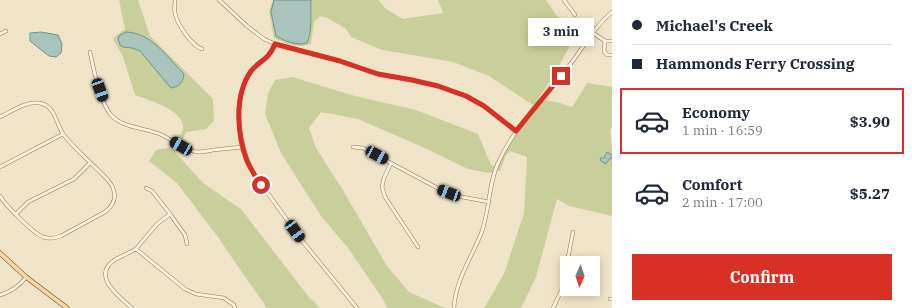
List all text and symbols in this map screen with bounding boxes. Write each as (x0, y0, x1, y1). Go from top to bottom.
text: Michael's Creek (656, 16, 773, 35)
callout: 3 min (528, 18, 594, 46)
text: 3 min (543, 23, 579, 40)
text: Hammonds Ferry Crossing (656, 54, 854, 73)
route end (552, 67, 570, 85)
car (90, 77, 110, 103)
icon: car (634, 103, 670, 139)
text: Economy (682, 103, 750, 122)
text: $3.90 (850, 112, 890, 131)
text: 1 min · 16:59 (682, 122, 763, 139)
car (168, 135, 194, 157)
car (364, 144, 390, 166)
icon: car (634, 175, 670, 211)
text: Comfort (682, 175, 742, 194)
route start (252, 176, 270, 194)
car (436, 183, 462, 203)
text: $5.27 (850, 184, 890, 203)
text: 2 min · 17:00 (682, 194, 763, 211)
car (283, 218, 307, 244)
button: Confirm (632, 254, 892, 300)
north arrow (560, 256, 600, 296)
map controls (560, 256, 600, 296)

